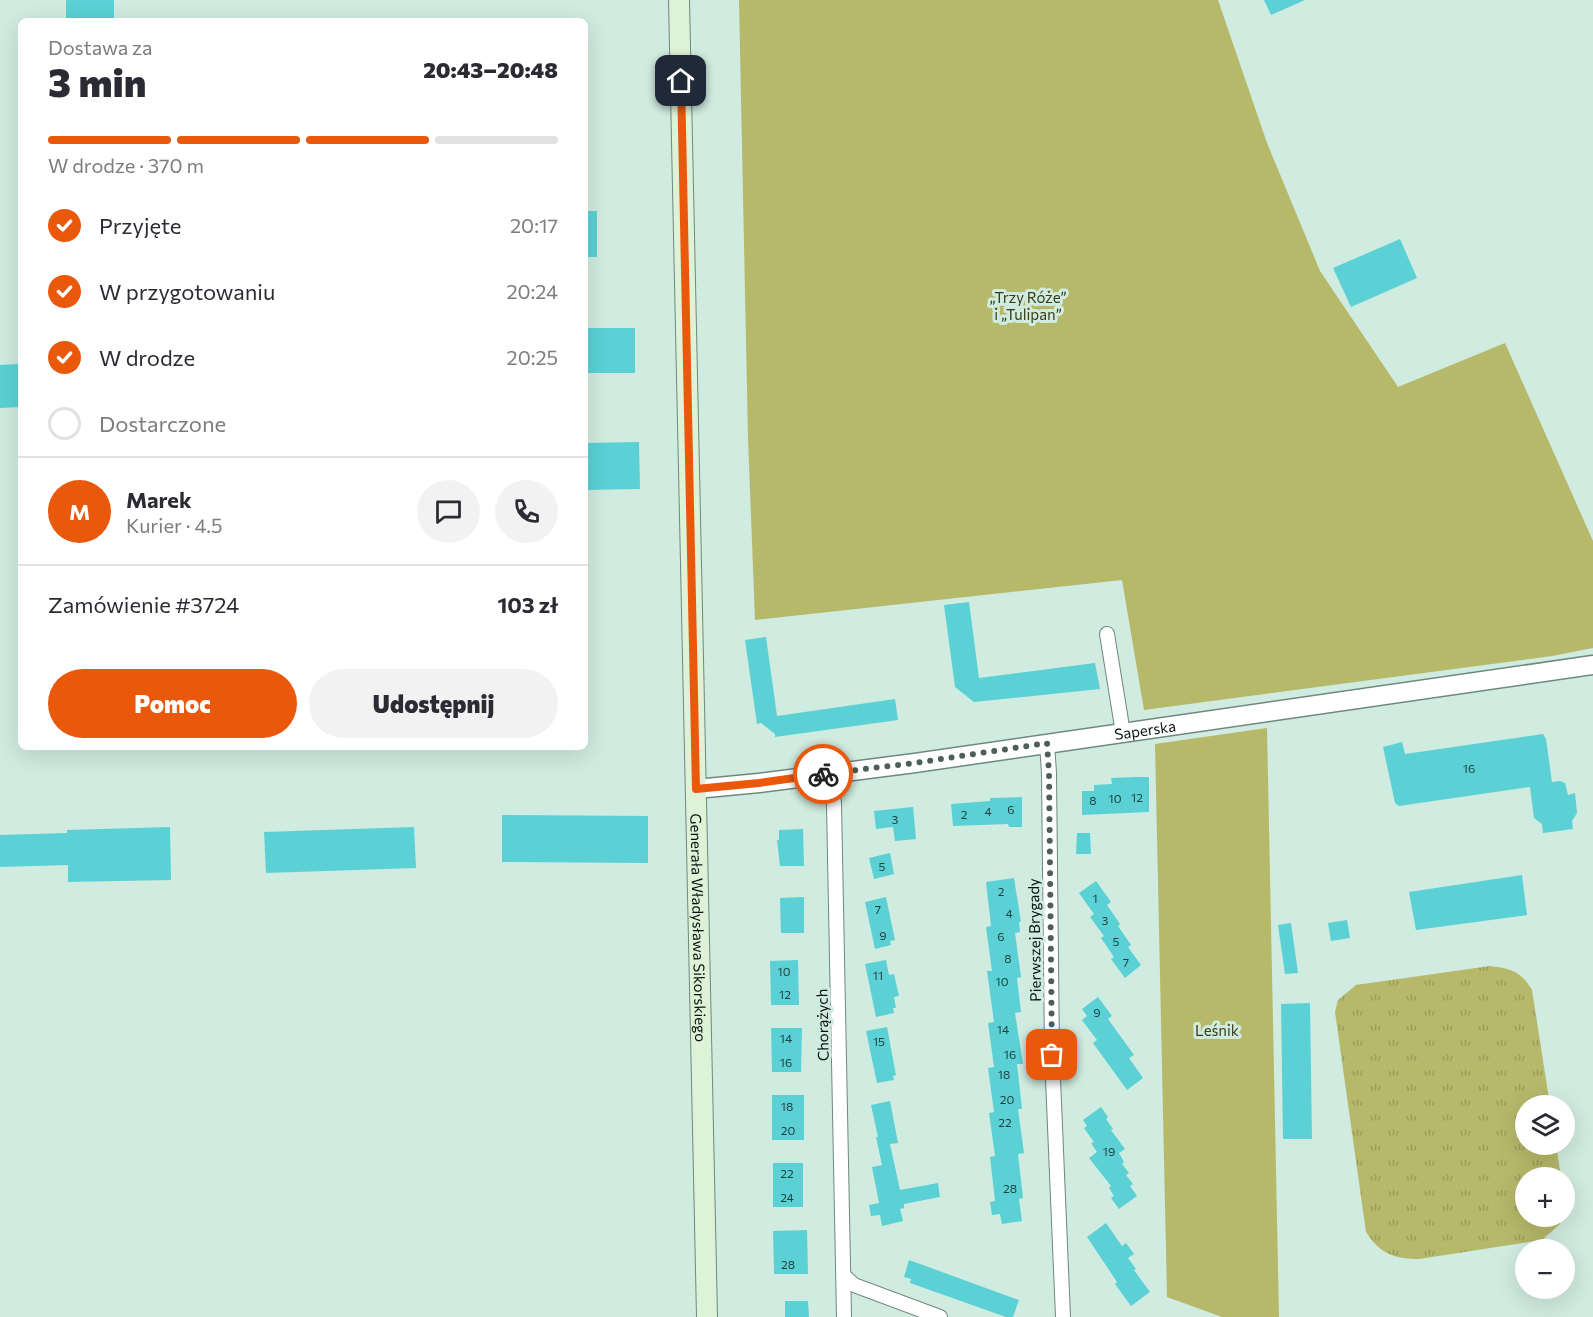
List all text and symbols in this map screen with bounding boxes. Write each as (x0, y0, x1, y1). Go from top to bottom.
text: Dostawa za (48, 35, 152, 59)
pin (655, 55, 706, 106)
text: 20:43–20:48 (423, 56, 558, 83)
text: 3 min (48, 57, 146, 105)
icon: home (664, 64, 697, 97)
text: W drodze · 370 m (48, 153, 204, 177)
icon: check (48, 209, 81, 242)
text: Przyjęte (99, 212, 181, 239)
text: 20:17 (510, 213, 558, 237)
icon: check (48, 275, 81, 308)
text: W przygotowaniu (99, 278, 275, 305)
text: 20:24 (506, 279, 558, 303)
park label: „Trzy Róże” i „Tulipan” (989, 288, 1067, 323)
icon: check (48, 341, 81, 374)
text: W drodze (99, 344, 195, 371)
text: 20:25 (507, 345, 558, 369)
text: Dostarczone (99, 410, 226, 437)
button: chat (417, 480, 480, 543)
button: phone (495, 480, 558, 543)
text: Marek (126, 486, 192, 513)
text: M (69, 498, 90, 525)
text: Kurier · 4.5 (126, 513, 222, 537)
text: Zamówienie #3724 (48, 591, 239, 618)
text: 103 zł (497, 591, 558, 618)
button: Pomoc (48, 669, 297, 738)
button: Udostępnij (309, 669, 558, 738)
street label: Saperska (1113, 716, 1177, 743)
courier (793, 744, 853, 804)
icon: bike (807, 758, 840, 791)
house number: 16 (1463, 761, 1475, 775)
house number: 12 (1131, 790, 1143, 804)
house number: 10 (1109, 791, 1122, 805)
house number: 8 (1089, 793, 1097, 807)
house number: 6 (1007, 802, 1015, 816)
house number: 4 (984, 804, 992, 818)
house number: 2 (961, 807, 968, 821)
house number: 3 (892, 812, 899, 826)
street label: Generała Władysława Sikorskiego (687, 813, 710, 1042)
house number: 5 (879, 859, 886, 873)
street label: Pierwszej Brygady (1024, 878, 1044, 1002)
house number: 2 (998, 884, 1005, 898)
house number: 1 (1092, 891, 1098, 905)
house number: 7 (875, 902, 881, 916)
house number: 4 (1005, 906, 1013, 920)
house number: 3 (1102, 913, 1109, 927)
house number: 9 (879, 928, 887, 942)
house number: 6 (997, 929, 1005, 943)
house number: 5 (1113, 934, 1120, 948)
house number: 8 (1004, 951, 1012, 965)
house number: 7 (1123, 955, 1129, 969)
house number: 10 (778, 964, 791, 978)
house number: 11 (873, 968, 883, 982)
house number: 10 (996, 974, 1009, 988)
house number: 12 (779, 987, 791, 1001)
street label: Chorążych (812, 989, 832, 1061)
house number: 9 (1093, 1005, 1101, 1019)
park label: Leśnik (1195, 1021, 1239, 1039)
house number: 14 (997, 1022, 1009, 1036)
pin (1026, 1029, 1077, 1080)
house number: 14 (780, 1031, 792, 1045)
house number: 15 (873, 1034, 885, 1048)
icon: bag (1035, 1038, 1068, 1071)
house number: 16 (1004, 1047, 1016, 1061)
house number: 16 (780, 1055, 792, 1069)
house number: 18 (998, 1067, 1010, 1081)
house number: 20 (1000, 1092, 1014, 1106)
map controls (1515, 1095, 1575, 1299)
button: layers (1515, 1095, 1575, 1155)
house number: 18 (781, 1099, 793, 1113)
house number: 22 (998, 1115, 1012, 1129)
house number: 20 (781, 1123, 795, 1137)
house number: 19 (1103, 1144, 1115, 1158)
house number: 22 (780, 1166, 794, 1180)
button: + (1515, 1167, 1575, 1227)
house number: 28 (1003, 1181, 1017, 1195)
house number: 24 (780, 1190, 794, 1204)
button: − (1515, 1239, 1575, 1299)
house number: 28 (781, 1257, 795, 1271)

